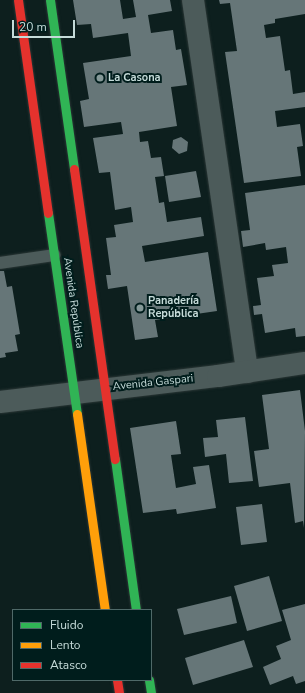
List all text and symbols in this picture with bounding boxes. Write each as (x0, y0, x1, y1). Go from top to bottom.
scale bar (14, 12, 77, 38)
text: 20 m (19, 19, 47, 35)
place label: La Casona (108, 71, 161, 85)
marker: La Casona (95, 73, 105, 83)
street label: Avenida República (60, 257, 86, 349)
place label: Panadería República (148, 295, 199, 321)
marker: Panadería República (135, 303, 145, 313)
street label: Avenida Gaspari (112, 372, 194, 394)
legend (12, 609, 152, 681)
text: Fluido (50, 617, 83, 633)
text: Lento (50, 637, 80, 653)
text: Atasco (50, 657, 87, 673)

